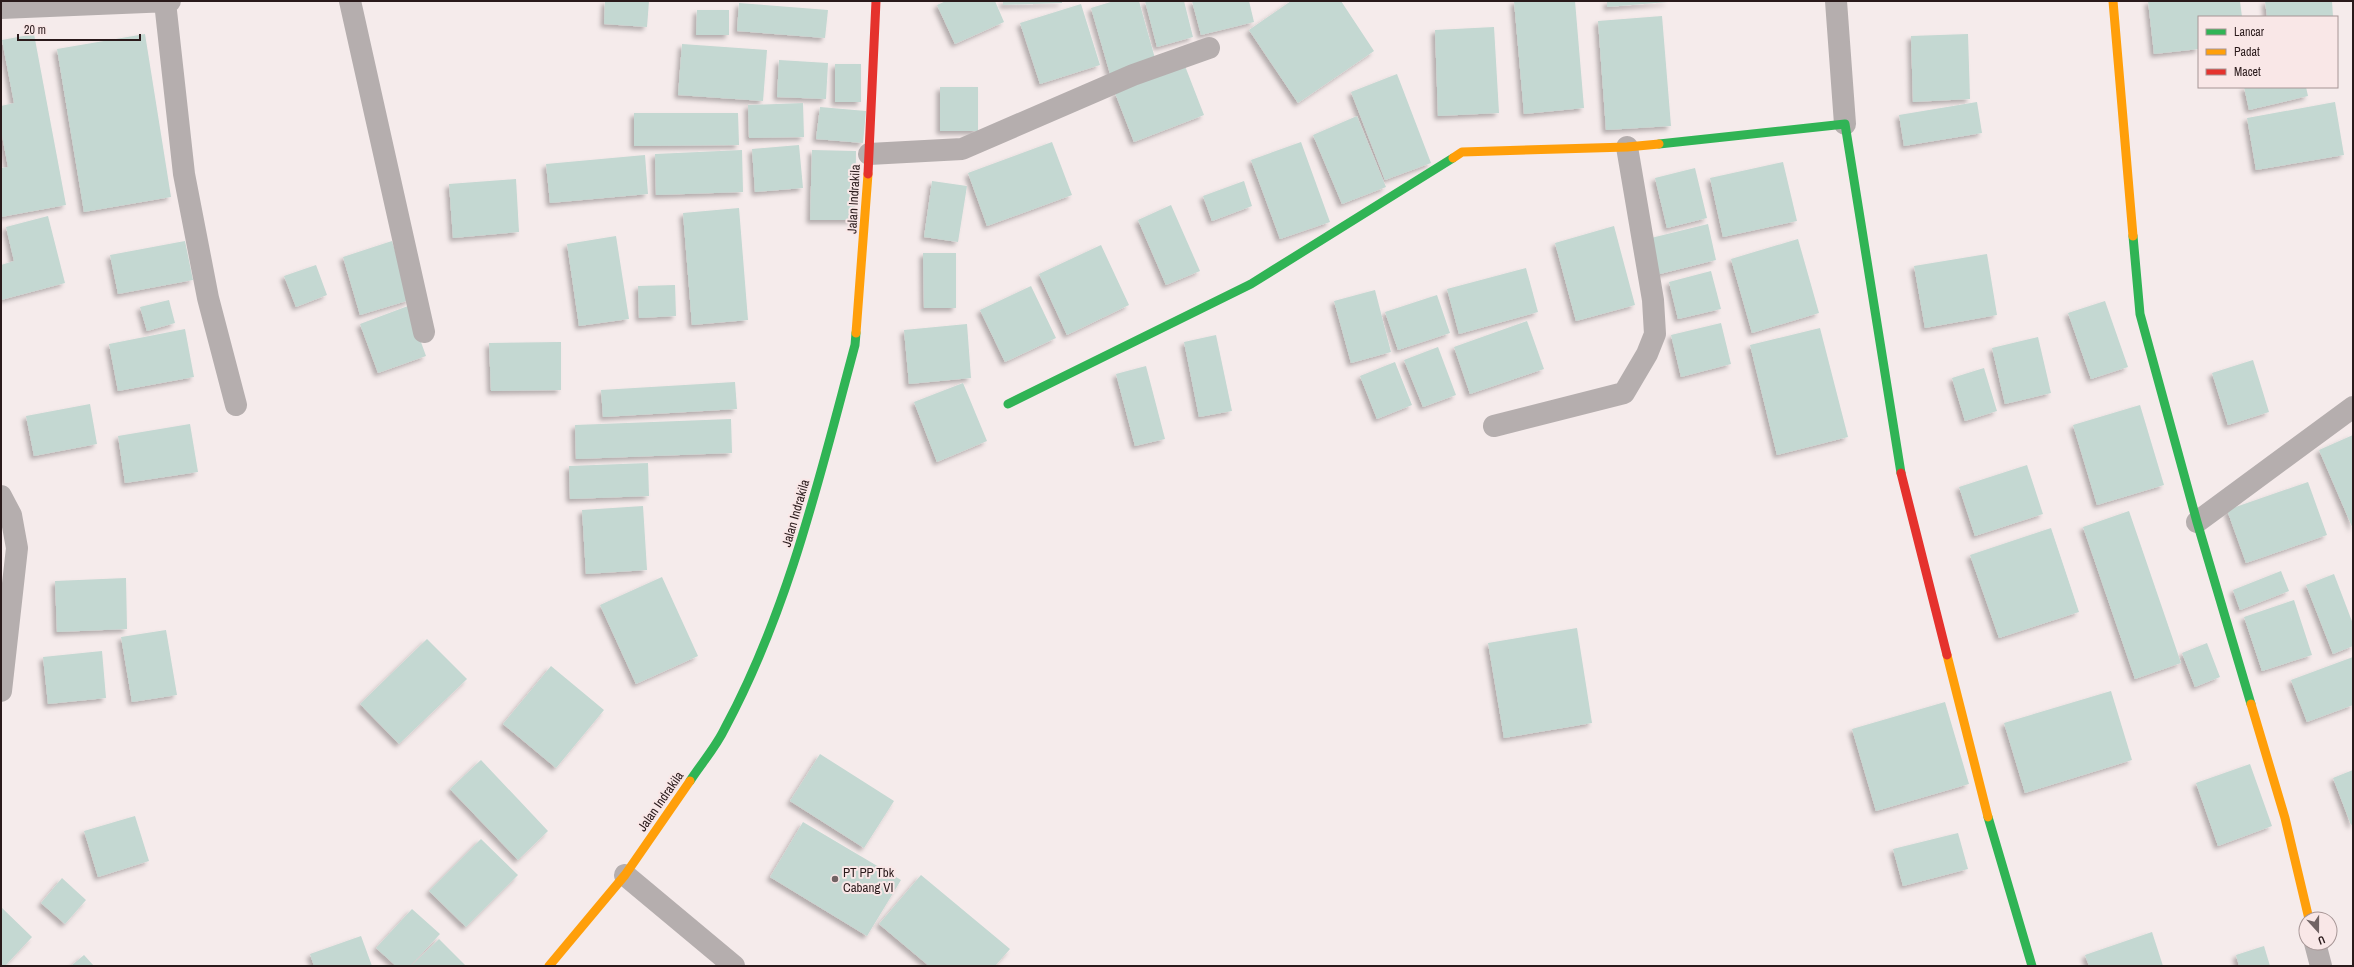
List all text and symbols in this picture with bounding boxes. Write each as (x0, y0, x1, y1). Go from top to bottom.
scale bar (18, 16, 140, 42)
legend (2198, 16, 2338, 88)
text: 20 m (24, 22, 46, 38)
text: Lancar (2234, 24, 2265, 40)
text: Padat (2234, 44, 2260, 60)
text: Macet (2234, 64, 2261, 80)
street label: Jalan Indrakila (843, 164, 864, 234)
street label: Jalan Indrakila (778, 477, 813, 549)
street label: Jalan Indrakila (634, 768, 687, 835)
place label: PT PP Tbk Cabang VI (843, 864, 895, 896)
marker: PT PP Tbk Cabang VI (830, 874, 840, 884)
north arrow (2298, 911, 2338, 951)
text: U (2316, 933, 2327, 948)

